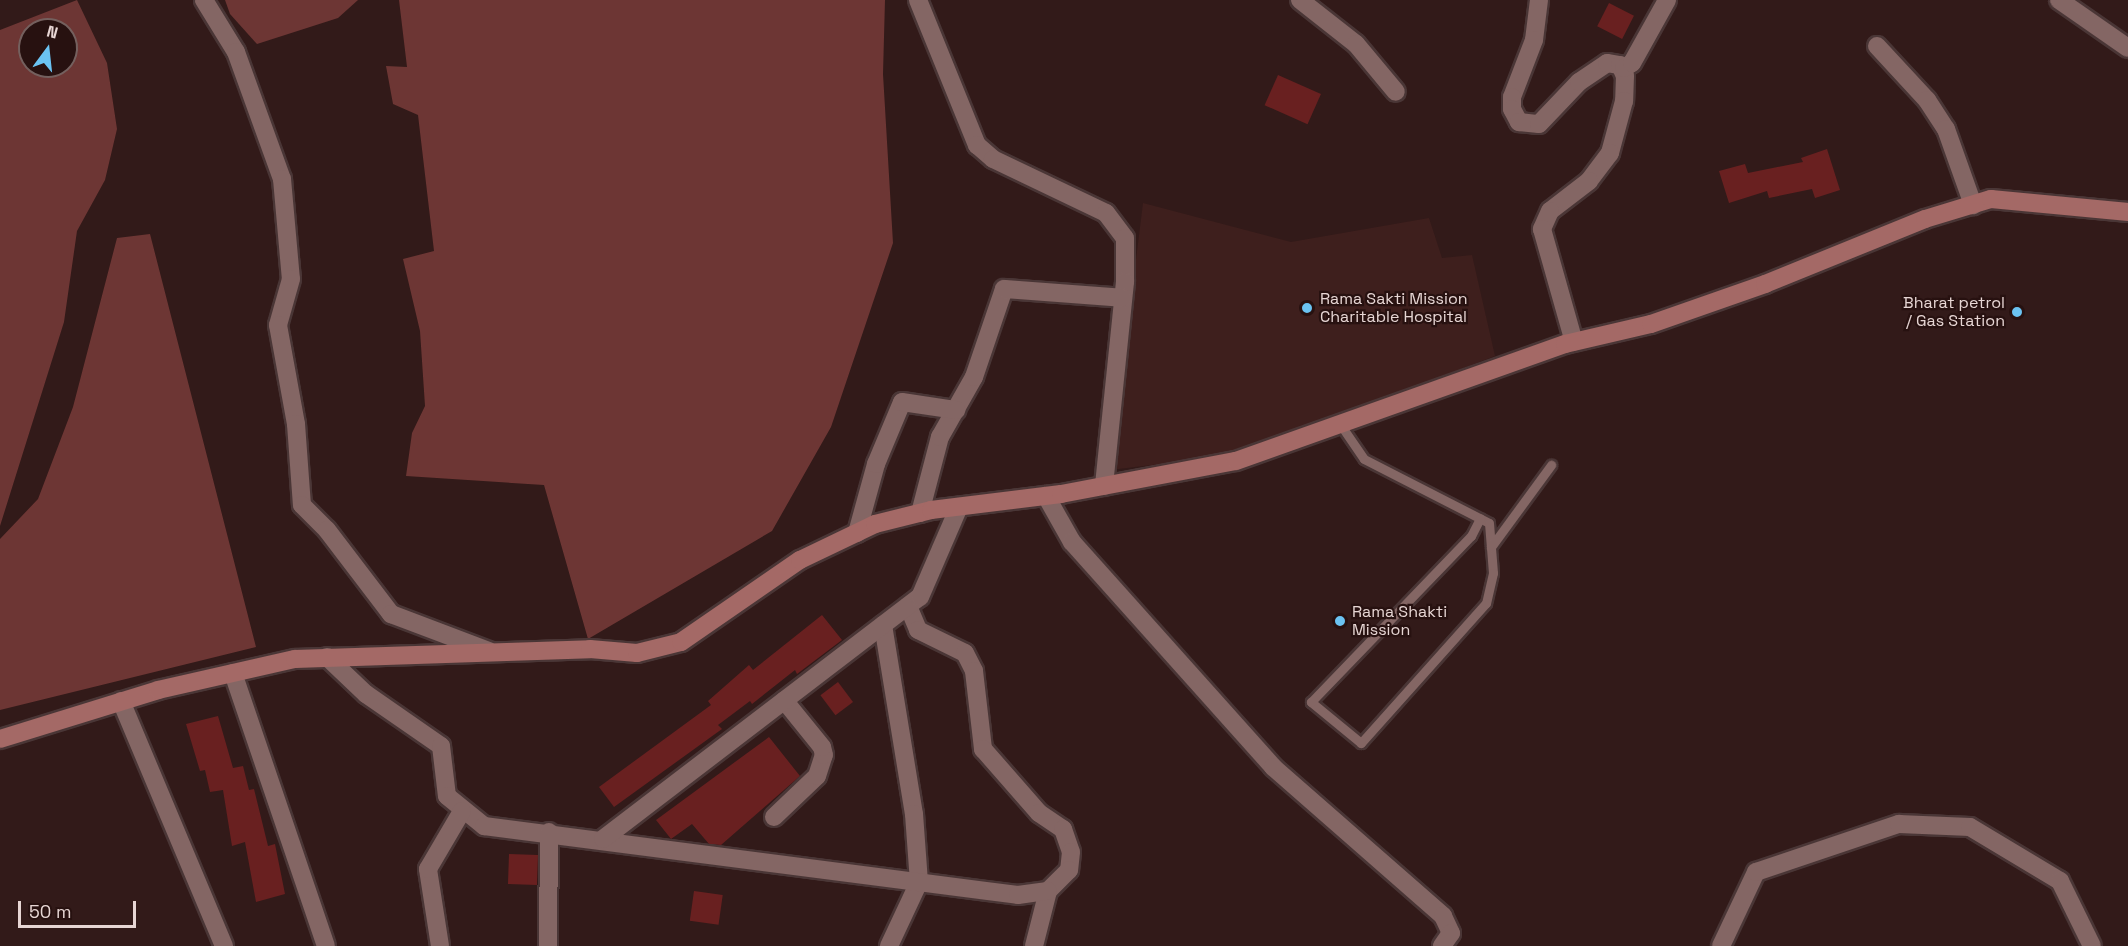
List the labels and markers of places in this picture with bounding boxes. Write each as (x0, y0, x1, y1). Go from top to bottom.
place label: Rama Sakti Mission Charitable Hospital (1320, 289, 1468, 327)
place label: Bharat petrol / Gas Station (1903, 293, 2005, 331)
marker: Rama Sakti Mission Charitable Hospital (1298, 299, 1316, 317)
marker: Bharat petrol / Gas Station (2010, 305, 2024, 319)
place label: Rama Shakti Mission (1352, 602, 1447, 640)
marker: Rama Shakti Mission (1333, 614, 1347, 628)

